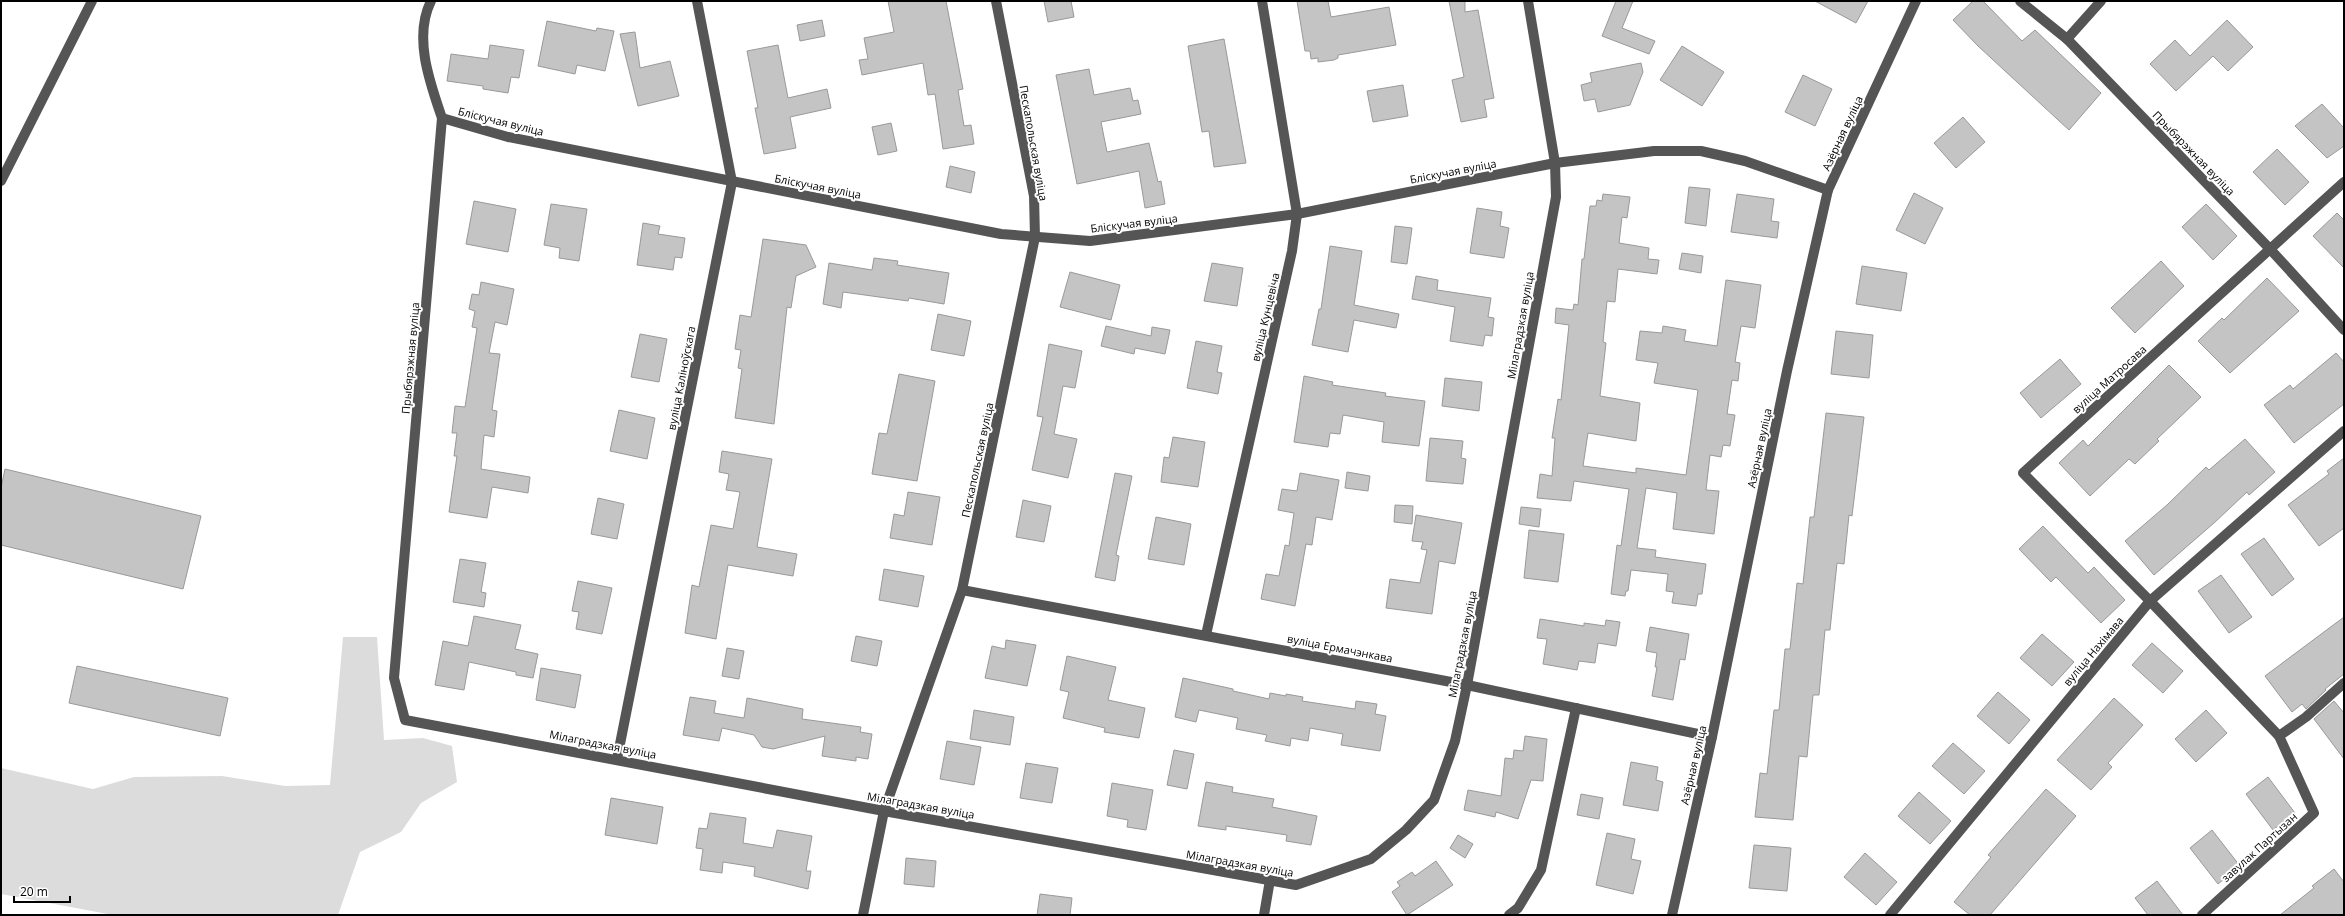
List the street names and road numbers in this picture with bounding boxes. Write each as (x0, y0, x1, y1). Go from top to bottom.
street label: Пескапольская вуліца (1016, 84, 1052, 202)
street label: Азёрная вуліца (1818, 93, 1866, 173)
street label: Бліскучая вуліца (457, 103, 545, 139)
street label: Прыбярэжная вуліца (2150, 108, 2238, 198)
street label: Бліскучая вуліца (1408, 155, 1498, 187)
street label: Бліскучая вуліца (773, 170, 863, 202)
street label: Бліскучая вуліца (1089, 210, 1179, 236)
street label: Мілаградзкая вуліца (1503, 270, 1537, 380)
street label: вуліца Кунцевіча (1247, 271, 1283, 363)
street label: Прыбярэжная вуліца (398, 302, 422, 414)
street label: вуліца Каліноўскага (664, 325, 698, 431)
street label: вуліца Матросава (2069, 342, 2149, 416)
street label: Пескапольская вуліца (957, 401, 997, 519)
street label: Азёрная вуліца (1743, 407, 1775, 489)
street label: Мілаградзкая вуліца (1444, 589, 1480, 699)
street label: вуліца Нахімава (2060, 613, 2126, 689)
street label: вуліца Ермачэнкава (1286, 630, 1394, 666)
street label: Азёрная вуліца (1677, 724, 1709, 806)
street label: Мілаградзкая вуліца (548, 726, 658, 762)
street label: Мілаградзкая вуліца (866, 788, 976, 822)
street label: завулак Партызан (2218, 809, 2300, 885)
street label: Мілаградзкая вуліца (1185, 846, 1295, 880)

